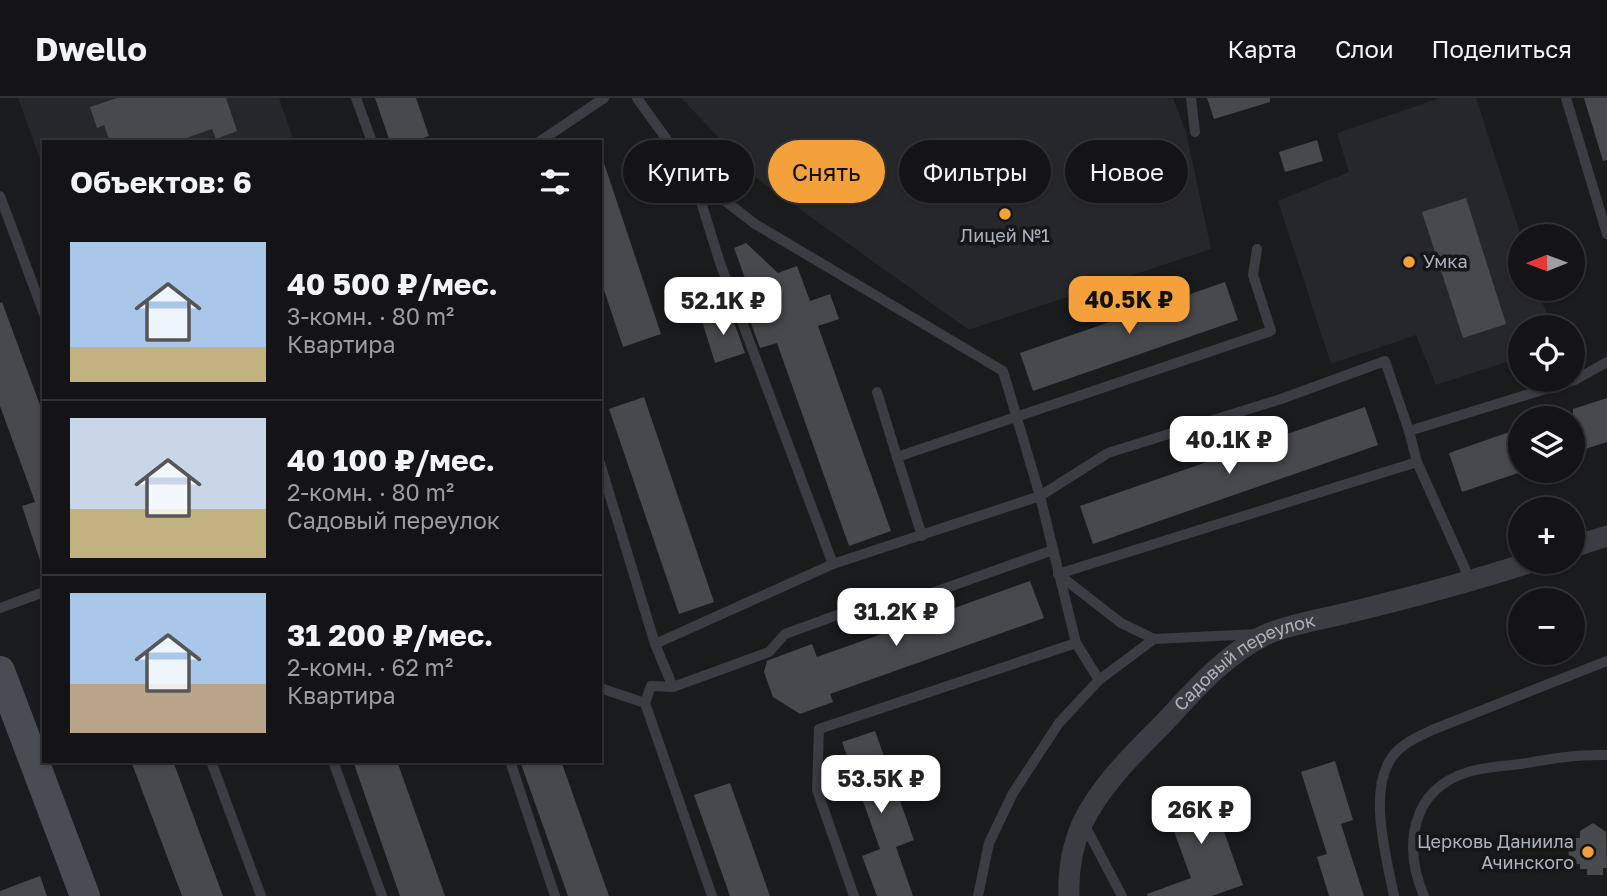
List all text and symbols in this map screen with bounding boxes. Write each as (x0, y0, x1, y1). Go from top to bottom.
text: Dwello (35, 29, 147, 68)
text: Карта (1227, 34, 1297, 63)
text: Слои (1335, 34, 1394, 63)
text: Поделиться (1432, 34, 1572, 63)
chip: Купить (623, 140, 754, 203)
chip: Снять (768, 140, 885, 203)
chip: Фильтры (899, 140, 1051, 203)
chip: Новое (1065, 140, 1188, 203)
icon: filters (536, 163, 574, 201)
text: Объектов: 6 (70, 164, 252, 200)
marker: Лицей №1 (997, 206, 1013, 222)
place label: Лицей №1 (960, 224, 1050, 246)
north arrow (1508, 224, 1586, 301)
map controls (1508, 224, 1585, 665)
place label: Умка (1423, 250, 1468, 272)
marker: Умка (1401, 254, 1417, 270)
text: 40 500 ₽/мес. (287, 266, 498, 302)
icon: home (126, 270, 210, 354)
pin: 40.5K ₽ (1064, 276, 1194, 336)
pin: 52.1K ₽ (658, 278, 788, 337)
text: 40.5K ₽ (1085, 285, 1173, 313)
text: 52.1K ₽ (680, 286, 766, 314)
text: 3-комн. · 80 m² (287, 302, 454, 330)
button: locate (1508, 315, 1585, 392)
text: Квартира (287, 330, 395, 358)
button: layers (1508, 406, 1585, 483)
pin: 40.1K ₽ (1164, 416, 1294, 476)
text: 40.1K ₽ (1186, 425, 1272, 453)
text: 40 100 ₽/мес. (287, 442, 495, 478)
icon: home (126, 446, 210, 530)
text: 2-комн. · 80 m² (287, 478, 454, 506)
button: + (1508, 497, 1585, 574)
text: Садовый переулок (287, 506, 500, 534)
pin: 31.2K ₽ (831, 588, 961, 648)
button: − (1508, 588, 1585, 665)
text: 31.2K ₽ (853, 597, 939, 625)
street label: Садовый переулок (1169, 608, 1317, 715)
text: 31 200 ₽/мес. (287, 617, 493, 653)
icon: home (126, 621, 210, 705)
text: 2-комн. · 62 m² (287, 653, 453, 681)
text: Квартира (287, 681, 395, 709)
pin: 53.5K ₽ (816, 756, 946, 815)
text: 53.5K ₽ (837, 764, 925, 792)
pin: 26K ₽ (1152, 786, 1250, 846)
text: 26K ₽ (1168, 795, 1234, 823)
place label: Церковь Даниила Ачинского (1417, 830, 1574, 873)
marker: Церковь Даниила Ачинского (1580, 844, 1596, 860)

